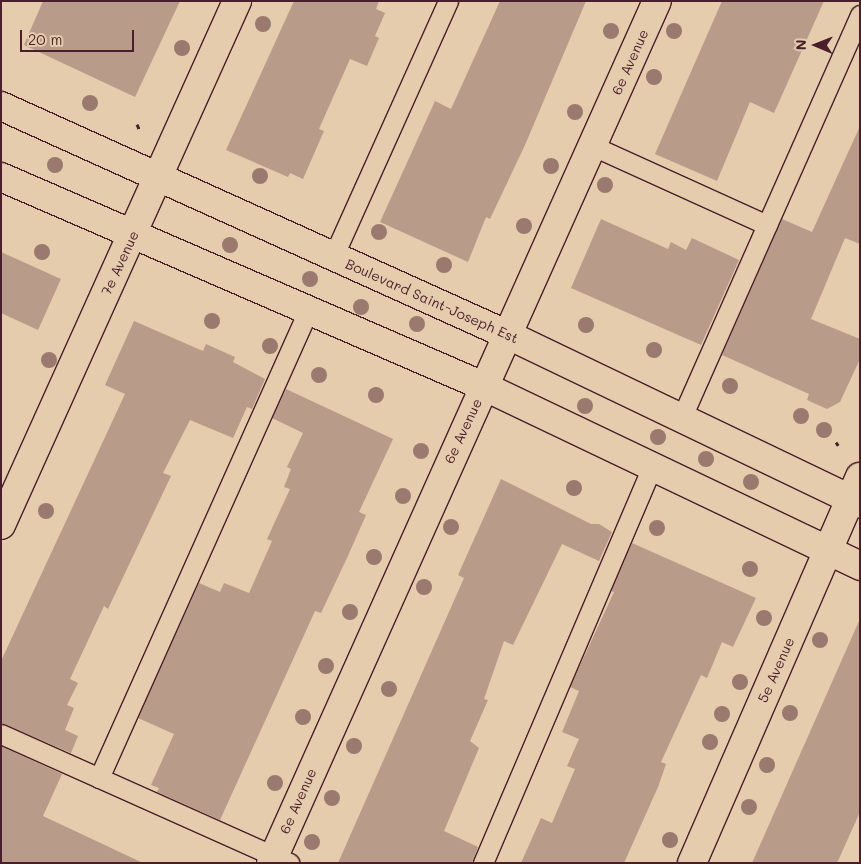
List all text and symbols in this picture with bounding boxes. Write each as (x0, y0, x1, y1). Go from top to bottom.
scale bar (22, 20, 136, 52)
north arrow (791, 20, 841, 70)
street label: 6e Avenue (608, 27, 652, 97)
text: 20 m (28, 29, 62, 49)
text: N (791, 39, 810, 50)
street label: 7e Avenue (98, 228, 142, 298)
street label: Boulevard Saint-Joseph Est (343, 255, 521, 347)
street label: 6e Avenue (441, 396, 485, 466)
street label: 5e Avenue (754, 635, 798, 705)
street label: 6e Avenue (276, 766, 320, 836)

